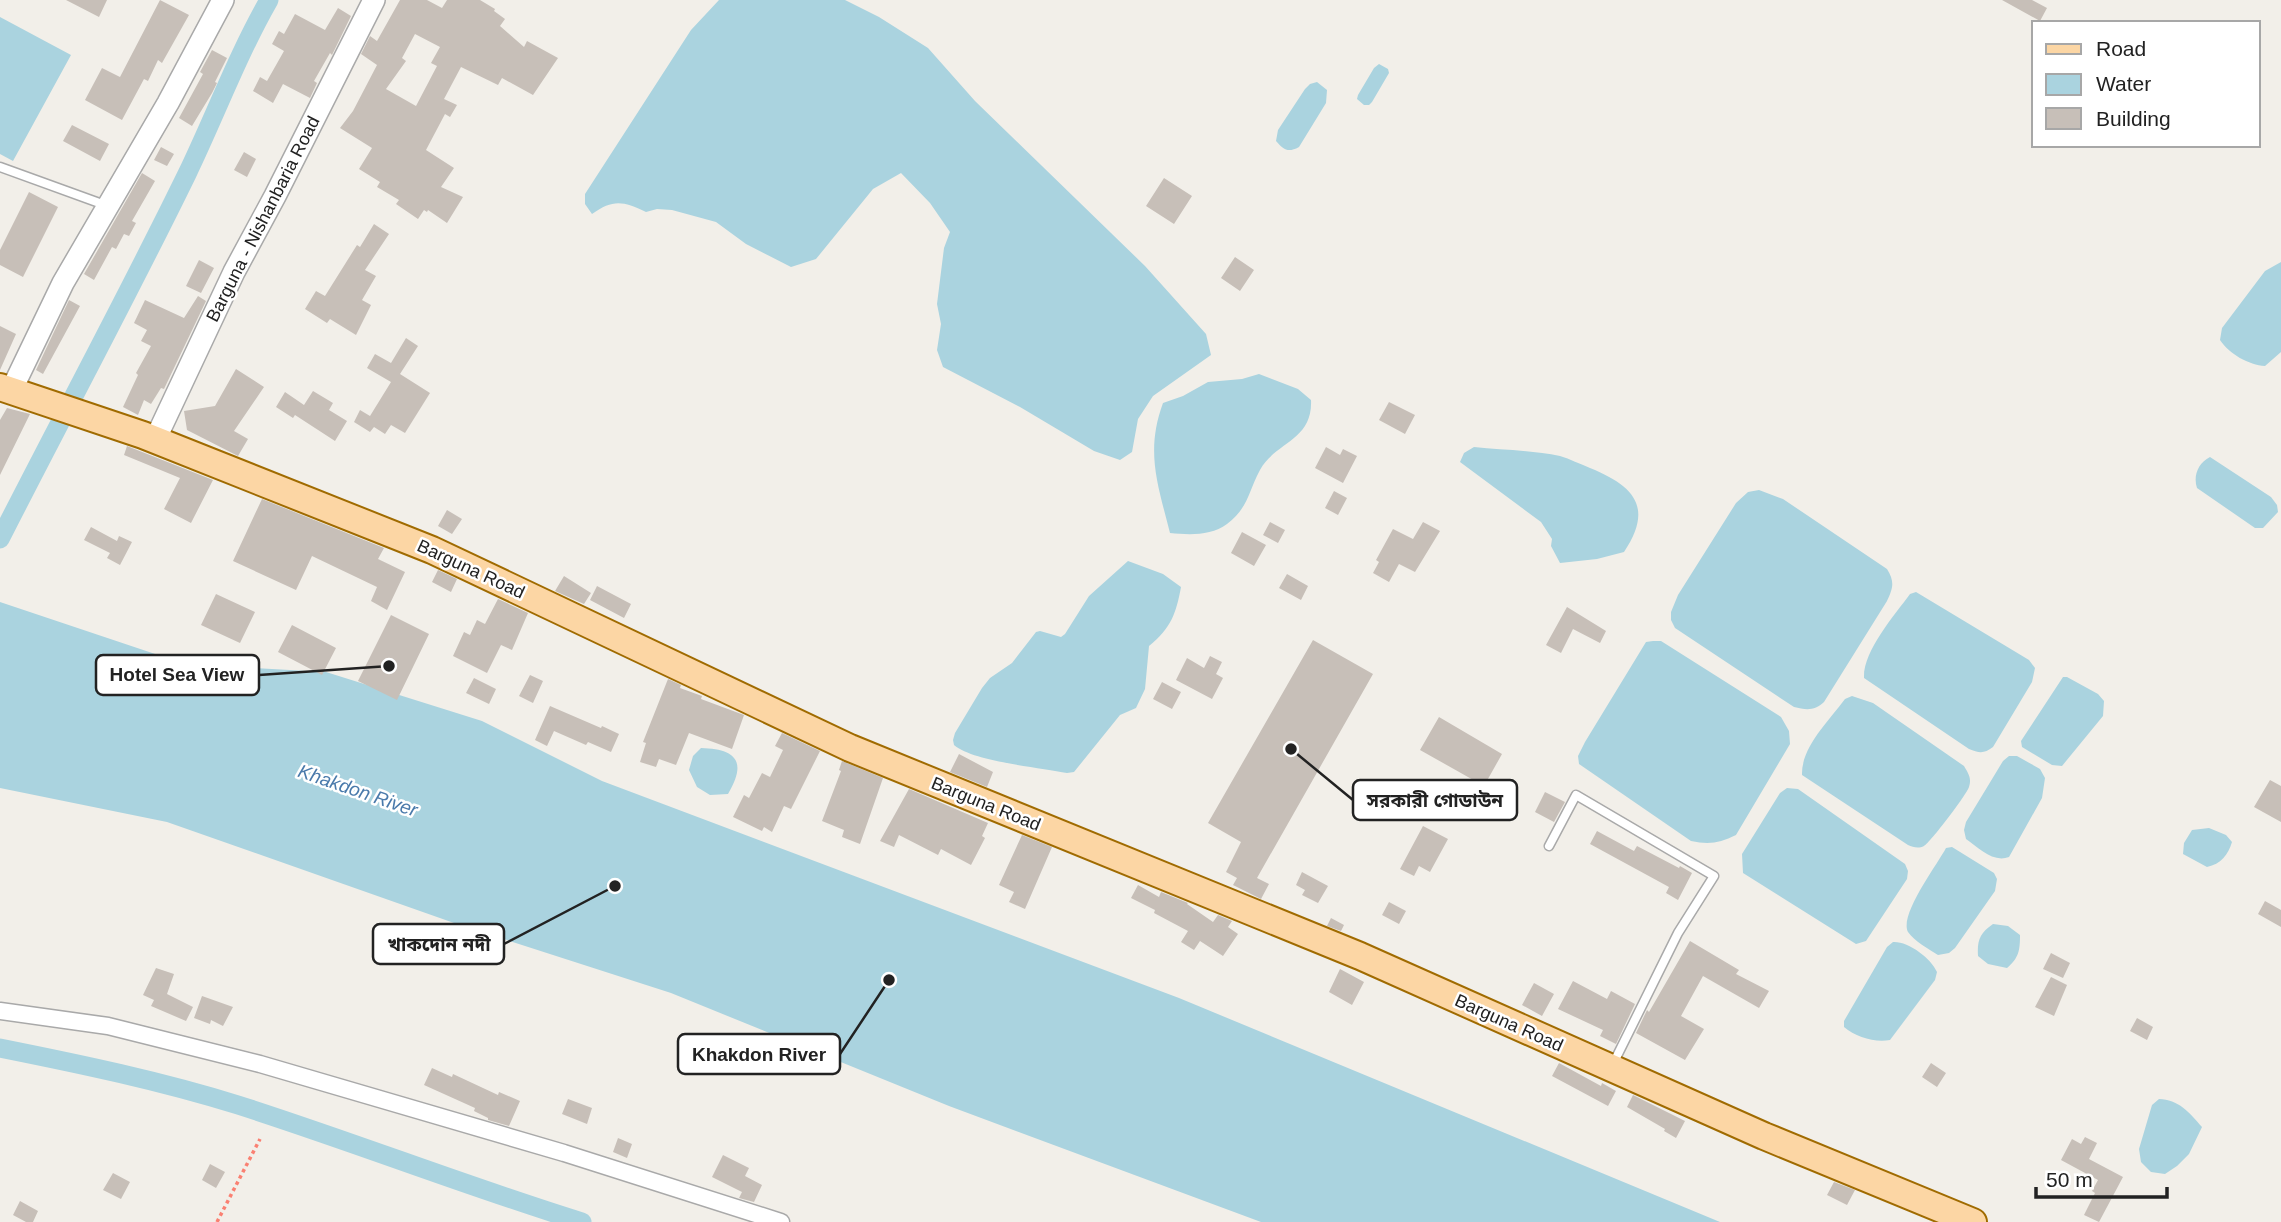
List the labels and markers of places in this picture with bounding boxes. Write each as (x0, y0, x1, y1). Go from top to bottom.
callout: Hotel Sea View (96, 655, 259, 695)
callout: সরকারী গোডাউন (1353, 780, 1517, 820)
callout: খাকদোন নদী (373, 924, 504, 964)
callout: Khakdon River (678, 1034, 840, 1074)

